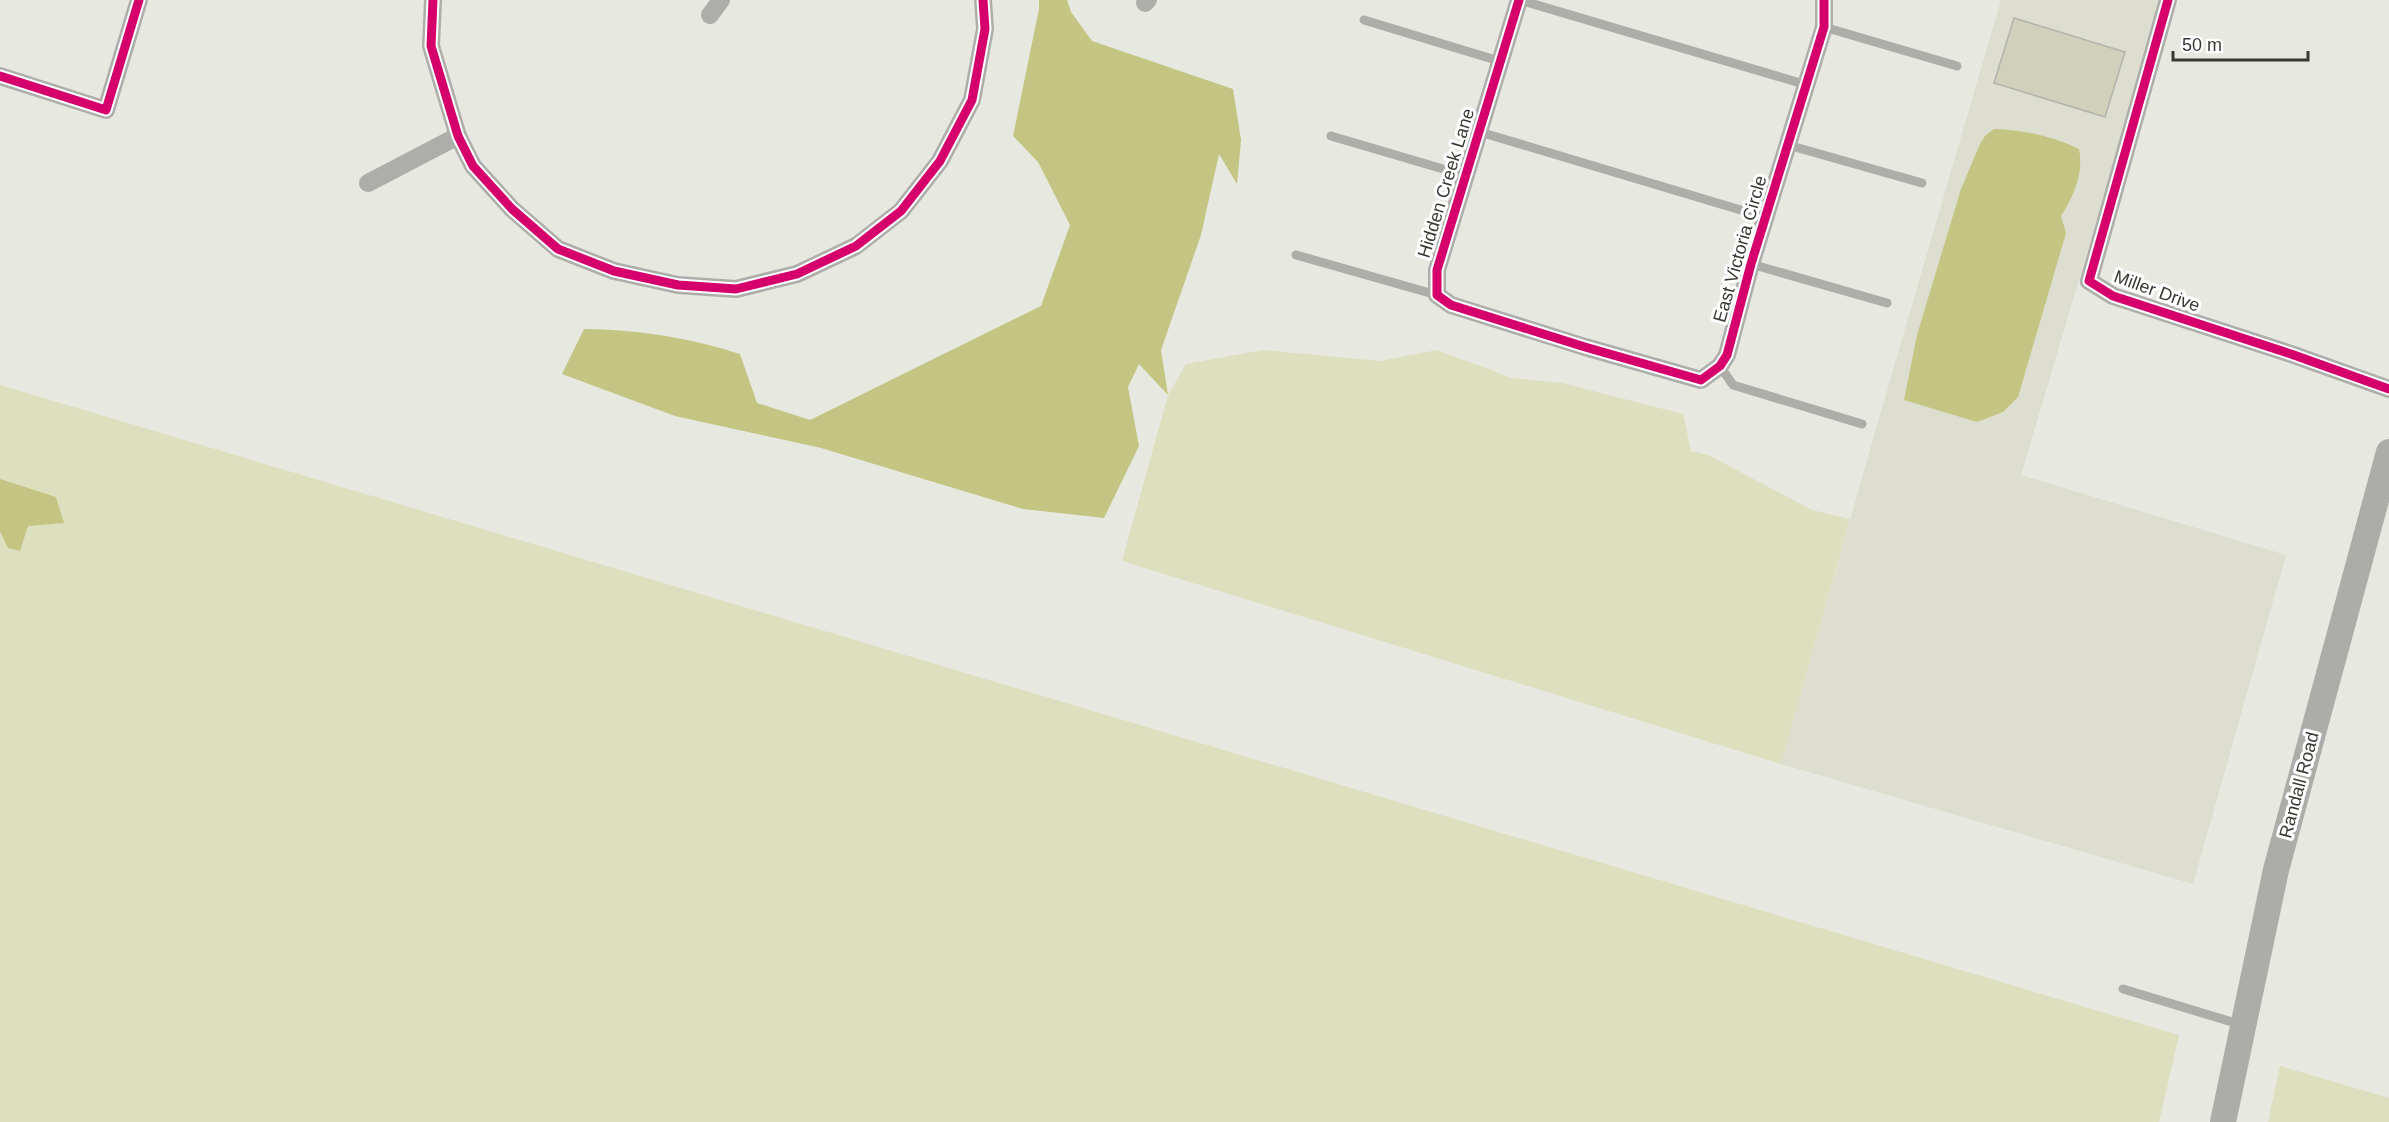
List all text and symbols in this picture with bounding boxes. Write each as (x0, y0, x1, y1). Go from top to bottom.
scale bar (2173, 24, 2308, 62)
text: 50 m (2182, 35, 2222, 55)
street label: Hidden Creek Lane (1414, 106, 1478, 260)
street label: East Victoria Circle (1709, 173, 1771, 325)
street label: Miller Drive (2111, 266, 2203, 316)
street label: Randall Road (2275, 730, 2323, 840)

